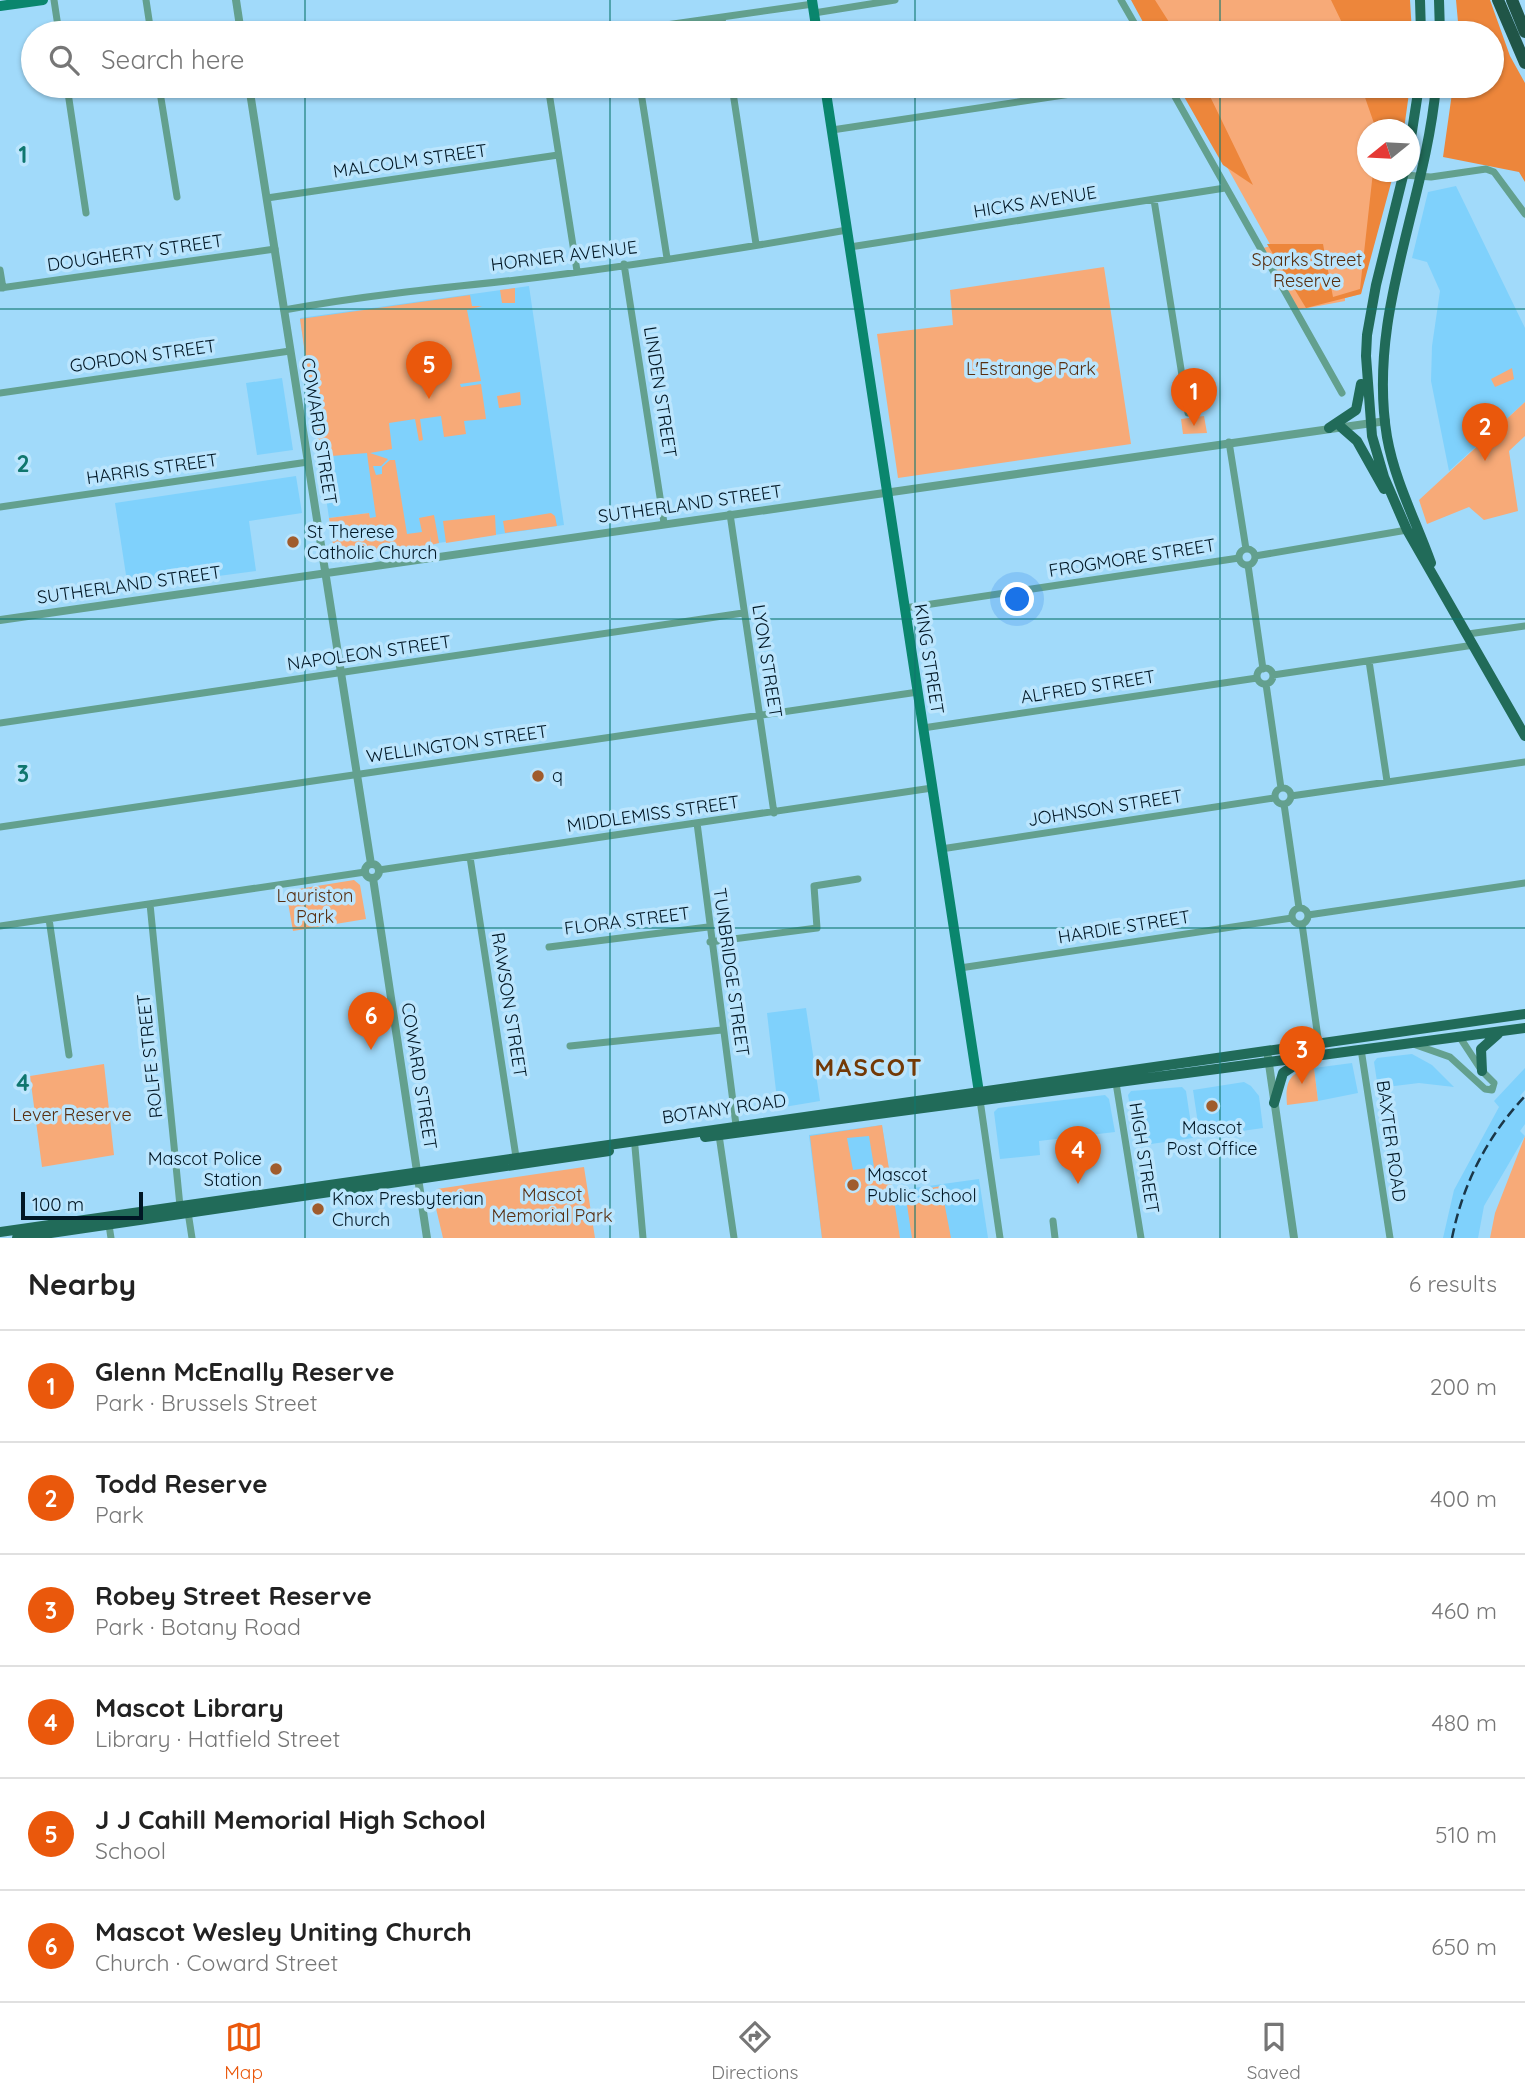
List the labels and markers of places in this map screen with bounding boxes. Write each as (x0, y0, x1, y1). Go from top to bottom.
pin: 5 (406, 341, 452, 399)
pin: 1 (1171, 368, 1217, 426)
pin: 2 (1462, 403, 1508, 461)
place label: St Therese Catholic Church (307, 520, 437, 564)
marker: St Therese Catholic Church (285, 534, 301, 550)
place label: q (552, 764, 563, 787)
marker: q (530, 768, 546, 784)
pin: 6 (348, 992, 394, 1050)
pin: 3 (1279, 1026, 1325, 1084)
marker: Mascot Post Office (1204, 1098, 1220, 1114)
place label: Mascot Post Office (1167, 1116, 1257, 1160)
pin: 4 (1055, 1126, 1101, 1184)
place label: Mascot Police Station (148, 1147, 262, 1191)
marker: Mascot Police Station (268, 1161, 284, 1177)
place label: Mascot Public School (867, 1163, 977, 1207)
marker: Mascot Public School (845, 1177, 861, 1193)
place label: Knox Presbyterian Church (332, 1187, 484, 1231)
marker: Knox Presbyterian Church (310, 1201, 326, 1217)

